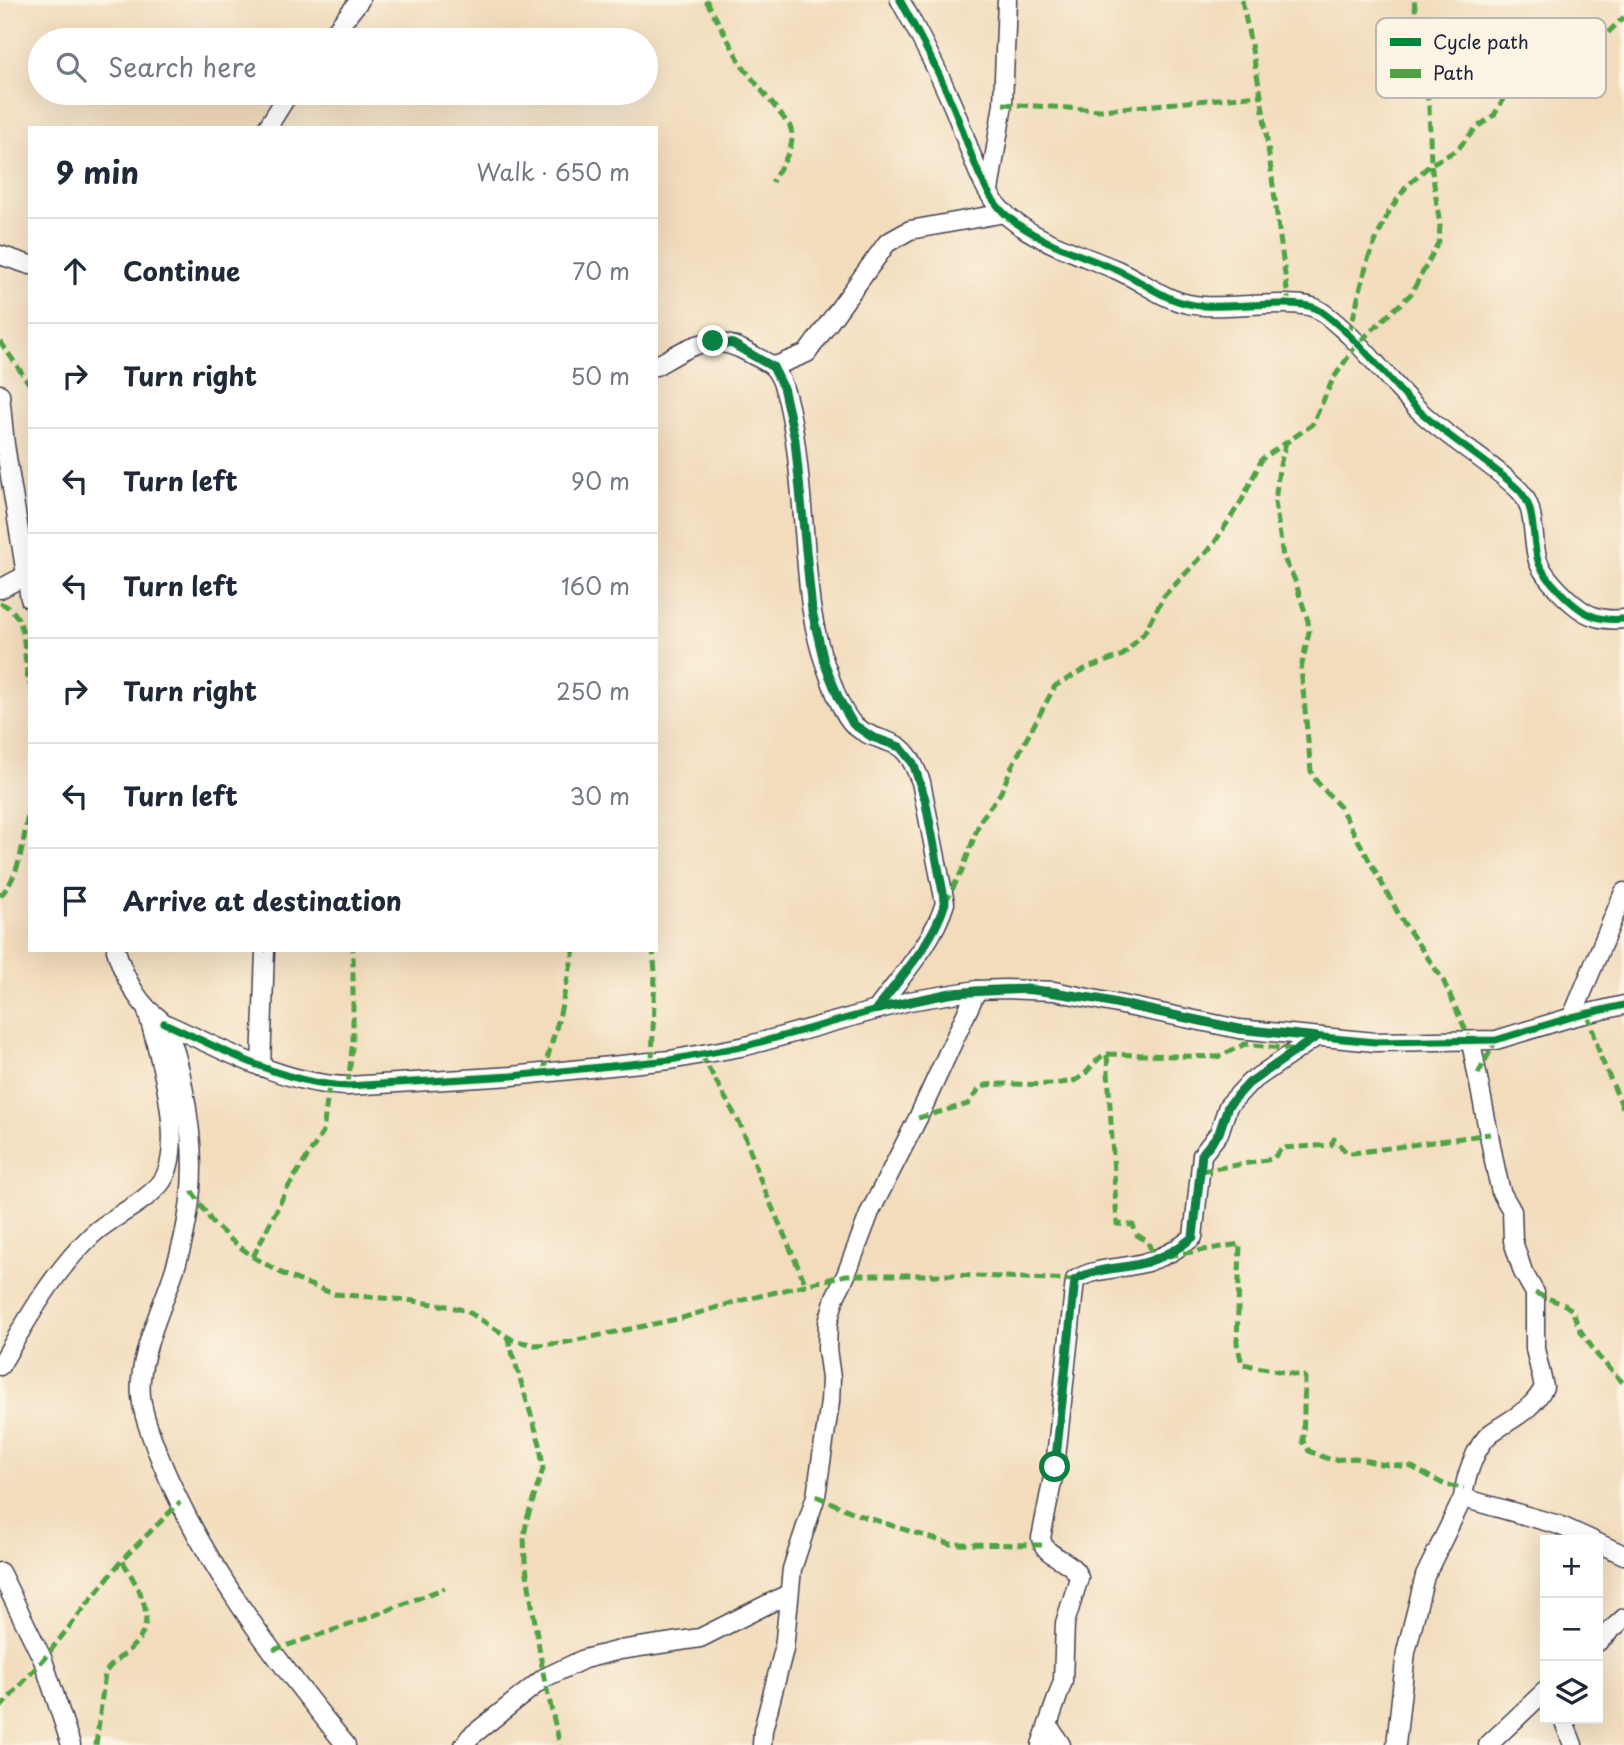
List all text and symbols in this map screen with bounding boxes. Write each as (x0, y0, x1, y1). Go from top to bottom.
legend (1376, 18, 1606, 98)
text: Cycle path (1433, 27, 1529, 55)
search box (28, 28, 658, 105)
text: Search here (108, 47, 257, 86)
icon: search (52, 48, 90, 86)
text: Path (1433, 58, 1474, 86)
text: 9 min (56, 149, 139, 194)
text: Walk · 650 m (476, 154, 630, 189)
text: Continue (123, 251, 240, 290)
icon: ahead (56, 252, 94, 290)
text: 70 m (572, 253, 630, 288)
route end (697, 325, 728, 356)
text: Turn right (123, 356, 257, 395)
icon: right (56, 357, 94, 395)
text: 50 m (570, 358, 630, 393)
text: Turn left (123, 461, 238, 500)
icon: left (56, 462, 94, 500)
text: 90 m (571, 463, 630, 498)
text: Turn left (123, 566, 238, 605)
icon: left (56, 567, 94, 605)
text: 160 m (561, 568, 630, 603)
text: Turn right (123, 671, 257, 710)
icon: right (56, 672, 94, 710)
text: 250 m (556, 673, 630, 708)
text: Turn left (123, 776, 238, 815)
icon: left (56, 777, 94, 815)
text: 30 m (569, 778, 630, 813)
text: Arrive at destination (123, 881, 402, 920)
icon: arrive (56, 882, 94, 920)
route start (1039, 1451, 1070, 1482)
map controls (1540, 1535, 1603, 1724)
button: + (1540, 1535, 1603, 1598)
button: − (1540, 1598, 1603, 1661)
button: layers (1540, 1661, 1603, 1724)

